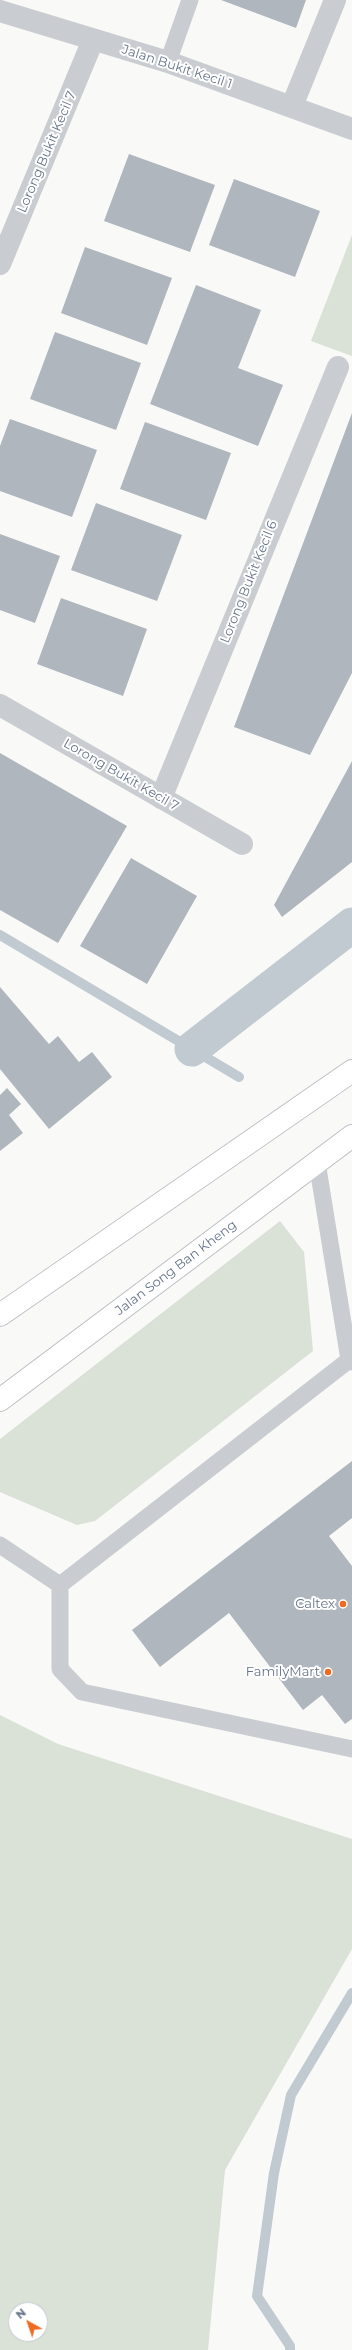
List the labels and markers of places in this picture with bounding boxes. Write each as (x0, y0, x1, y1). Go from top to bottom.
place label: Caltex (295, 1596, 335, 1612)
marker: Caltex (338, 1599, 348, 1609)
place label: FamilyMart (246, 1664, 320, 1680)
marker: FamilyMart (323, 1667, 333, 1677)

